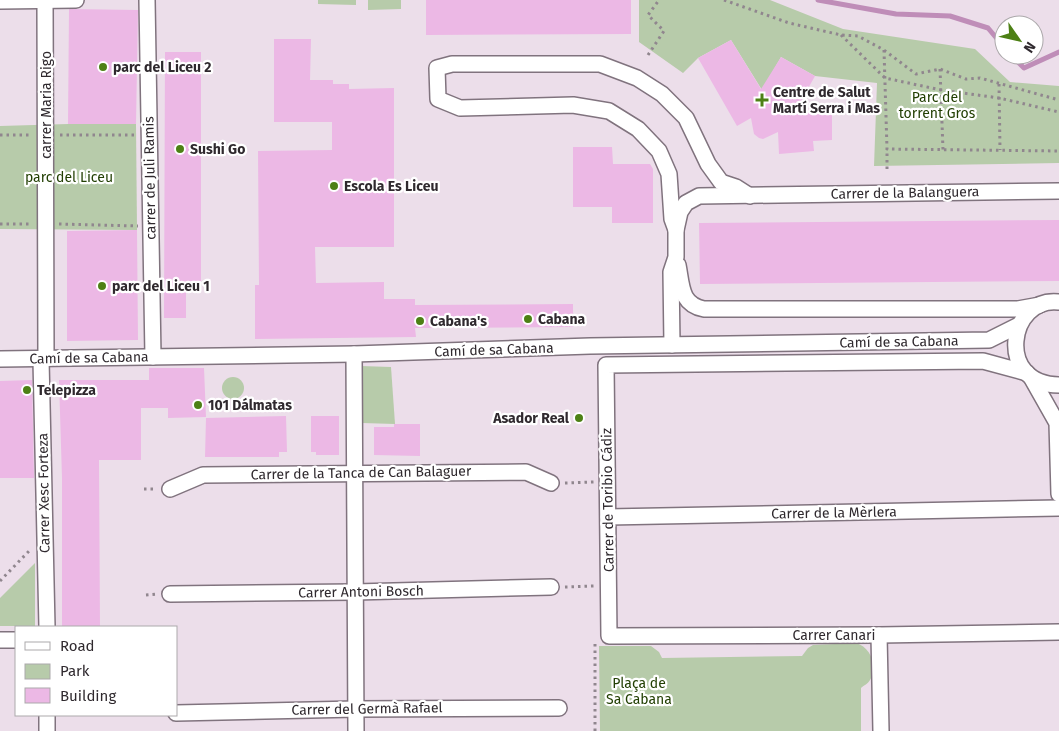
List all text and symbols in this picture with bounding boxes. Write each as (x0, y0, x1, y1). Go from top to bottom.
north arrow (994, 15, 1044, 65)
text: N (1020, 38, 1039, 56)
street label: carrer Maria Rigo (38, 51, 55, 159)
place label: parc del Liceu 2 (113, 59, 212, 76)
marker: parc del Liceu 2 (97, 61, 109, 73)
place label: Centre de Salut Martí Serra i Mas (773, 84, 880, 117)
park label: Parc del torrent Gros (899, 89, 976, 122)
marker: Centre de Salut Martí Serra i Mas (755, 93, 769, 107)
street label: carrer de Juli Ramis (140, 116, 160, 240)
place label: Sushi Go (190, 141, 245, 158)
marker: Sushi Go (174, 143, 186, 155)
park label: parc del Liceu (25, 169, 113, 186)
place label: Escola Es Liceu (344, 178, 438, 195)
marker: Escola Es Liceu (328, 180, 340, 192)
street label: Carrer de la Balanguera (830, 183, 980, 203)
place label: parc del Liceu 1 (112, 278, 210, 295)
marker: parc del Liceu 1 (96, 280, 108, 292)
place label: Cabana (538, 311, 586, 328)
place label: Cabana's (430, 313, 487, 330)
marker: Cabana (522, 313, 534, 325)
marker: Cabana's (414, 315, 426, 327)
street label: Camí de sa Cabana (839, 332, 959, 352)
street label: Camí de sa Cabana (434, 339, 554, 361)
street label: Camí de sa Cabana (29, 348, 149, 368)
place label: Telepizza (37, 382, 96, 399)
marker: Telepizza (21, 384, 33, 396)
place label: 101 Dálmatas (208, 397, 292, 414)
marker: 101 Dálmatas (192, 399, 204, 411)
place label: Asador Real (492, 410, 570, 427)
marker: Asador Real (573, 412, 585, 424)
street label: Carrer de Toribio Cádiz (598, 428, 618, 572)
street label: Carrer Xesc Forteza (34, 433, 54, 553)
street label: Carrer de la Tanca de Can Balaguer (251, 463, 472, 483)
street label: Carrer de la Mèrlera (771, 503, 897, 523)
street label: Carrer Antoni Bosch (298, 582, 424, 602)
legend (15, 626, 178, 716)
street label: Carrer Canari (793, 627, 875, 644)
text: Road (60, 637, 95, 655)
text: Park (60, 662, 90, 680)
park label: Plaça de Sa Cabana (606, 675, 672, 708)
text: Building (60, 687, 116, 705)
street label: Carrer del Germà Rafael (291, 699, 443, 719)

